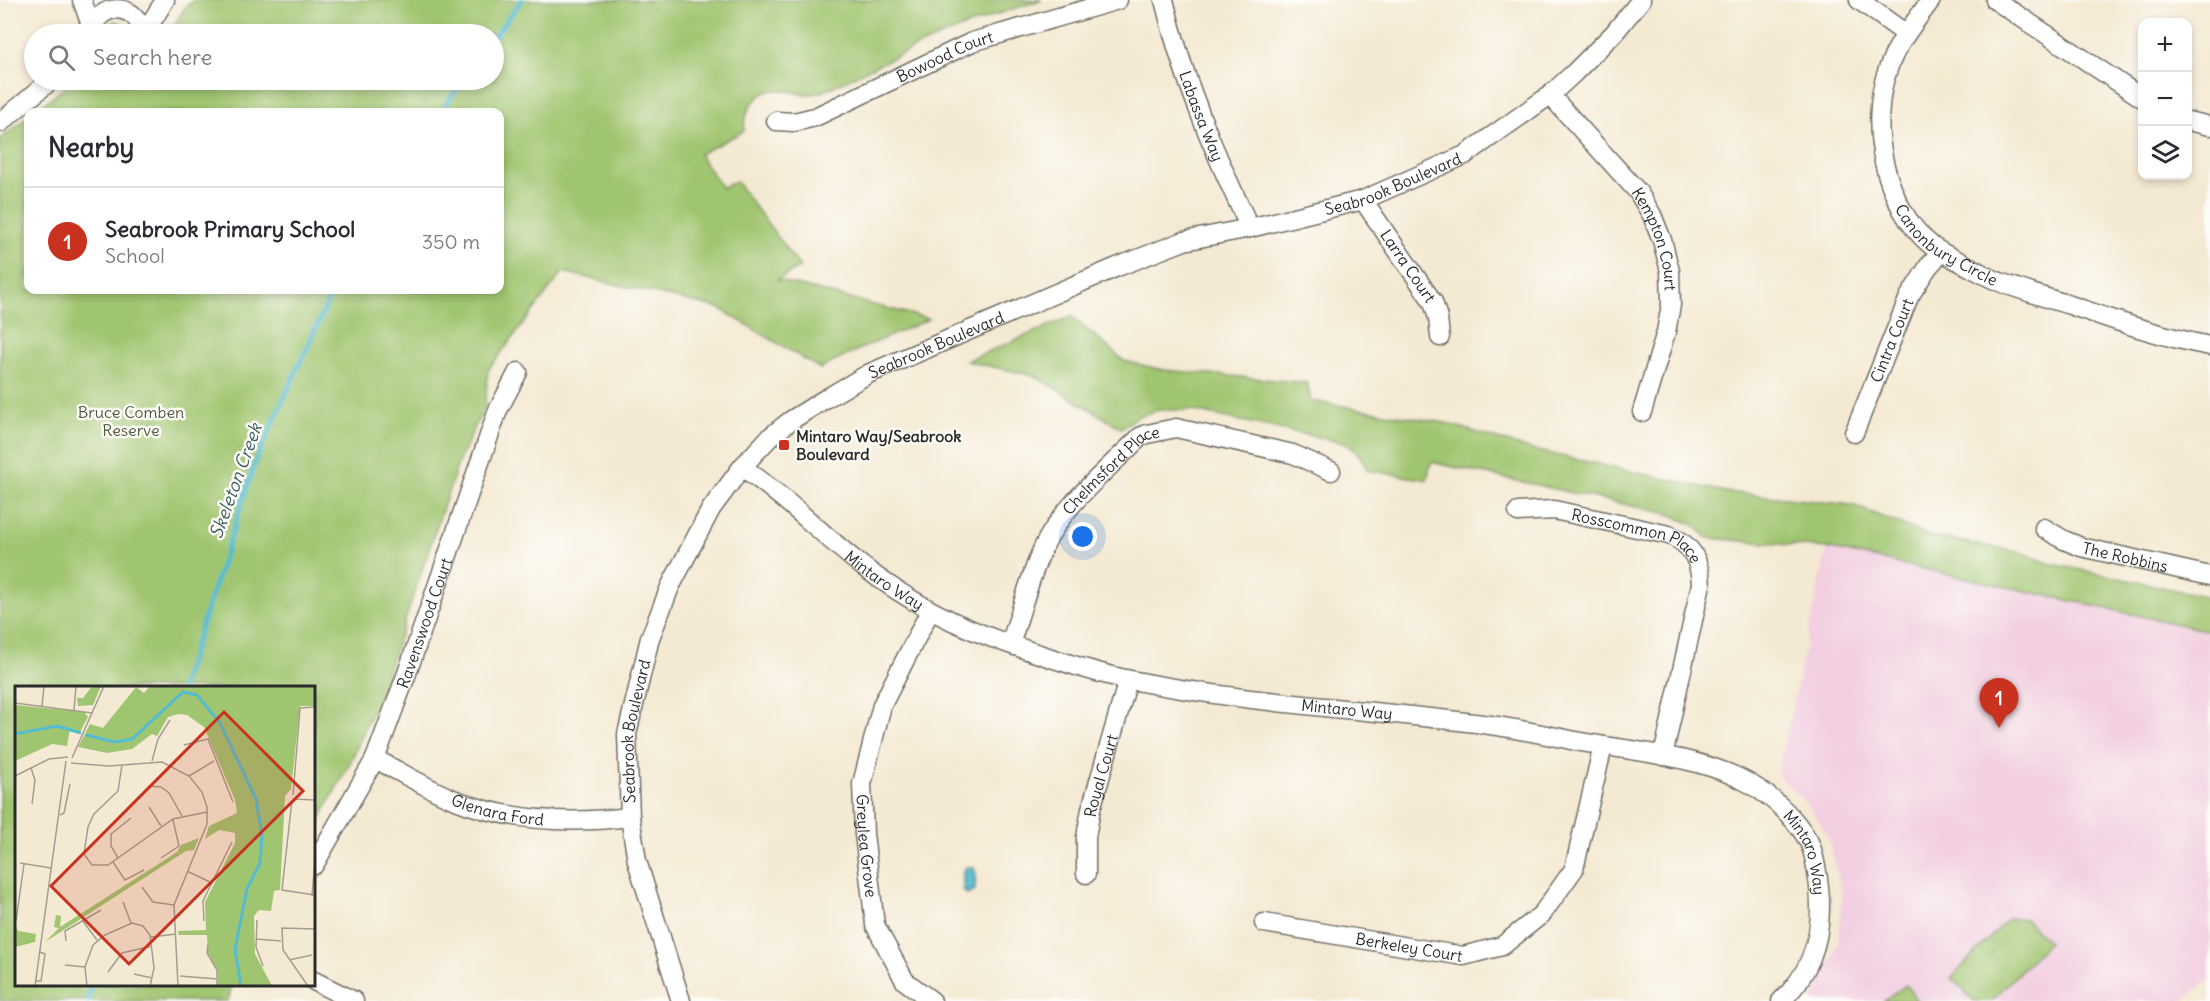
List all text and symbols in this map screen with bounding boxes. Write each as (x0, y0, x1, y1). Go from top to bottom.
map controls (2138, 18, 2192, 180)
button: + (2138, 18, 2192, 72)
search box (24, 24, 504, 90)
street label: Bowood Court (893, 26, 996, 87)
icon: search (45, 41, 78, 74)
text: Search here (93, 43, 212, 71)
street label: Labassa Way (1175, 68, 1228, 164)
button: − (2138, 72, 2192, 126)
button: layers (2138, 126, 2192, 180)
text: Nearby (48, 131, 134, 164)
street label: Seabrook Boulevard (1322, 148, 1464, 219)
street label: Kempton Court (1628, 184, 1681, 292)
street label: Canonbury Circle (1891, 200, 2001, 290)
text: Seabrook Primary School (105, 215, 355, 243)
street label: Larra Court (1376, 226, 1441, 307)
text: 1 (64, 229, 71, 254)
text: 350 m (422, 229, 480, 254)
text: School (105, 243, 165, 268)
street label: Cintra Court (1866, 295, 1918, 385)
street label: Seabrook Boulevard (865, 307, 1007, 383)
park label: Bruce Comben Reserve (78, 402, 184, 440)
water label: Skeleton Creek (204, 419, 268, 541)
street label: Chelmsford Place (1058, 422, 1161, 519)
place label: Mintaro Way/Seabrook Boulevard (796, 426, 961, 464)
marker: Mintaro Way/Seabrook Boulevard (777, 438, 791, 452)
street label: Rosscommon Place (1570, 504, 1706, 566)
your location (1068, 522, 1097, 551)
street label: The Robbins (2081, 538, 2170, 576)
street label: Mintaro Way (841, 546, 927, 614)
street label: Ravenswood Court (392, 555, 456, 691)
street label: Seabrook Boulevard (617, 657, 655, 803)
pin: 1 (1980, 678, 2018, 728)
inset map (15, 686, 315, 986)
street label: Mintaro Way (1300, 695, 1393, 724)
street label: Royal Court (1080, 731, 1122, 819)
street label: Glenara Ford (448, 789, 545, 830)
street label: Greylea Grove (852, 794, 882, 899)
street label: Mintaro Way (1779, 806, 1830, 896)
street label: Berkeley Court (1354, 928, 1465, 966)

